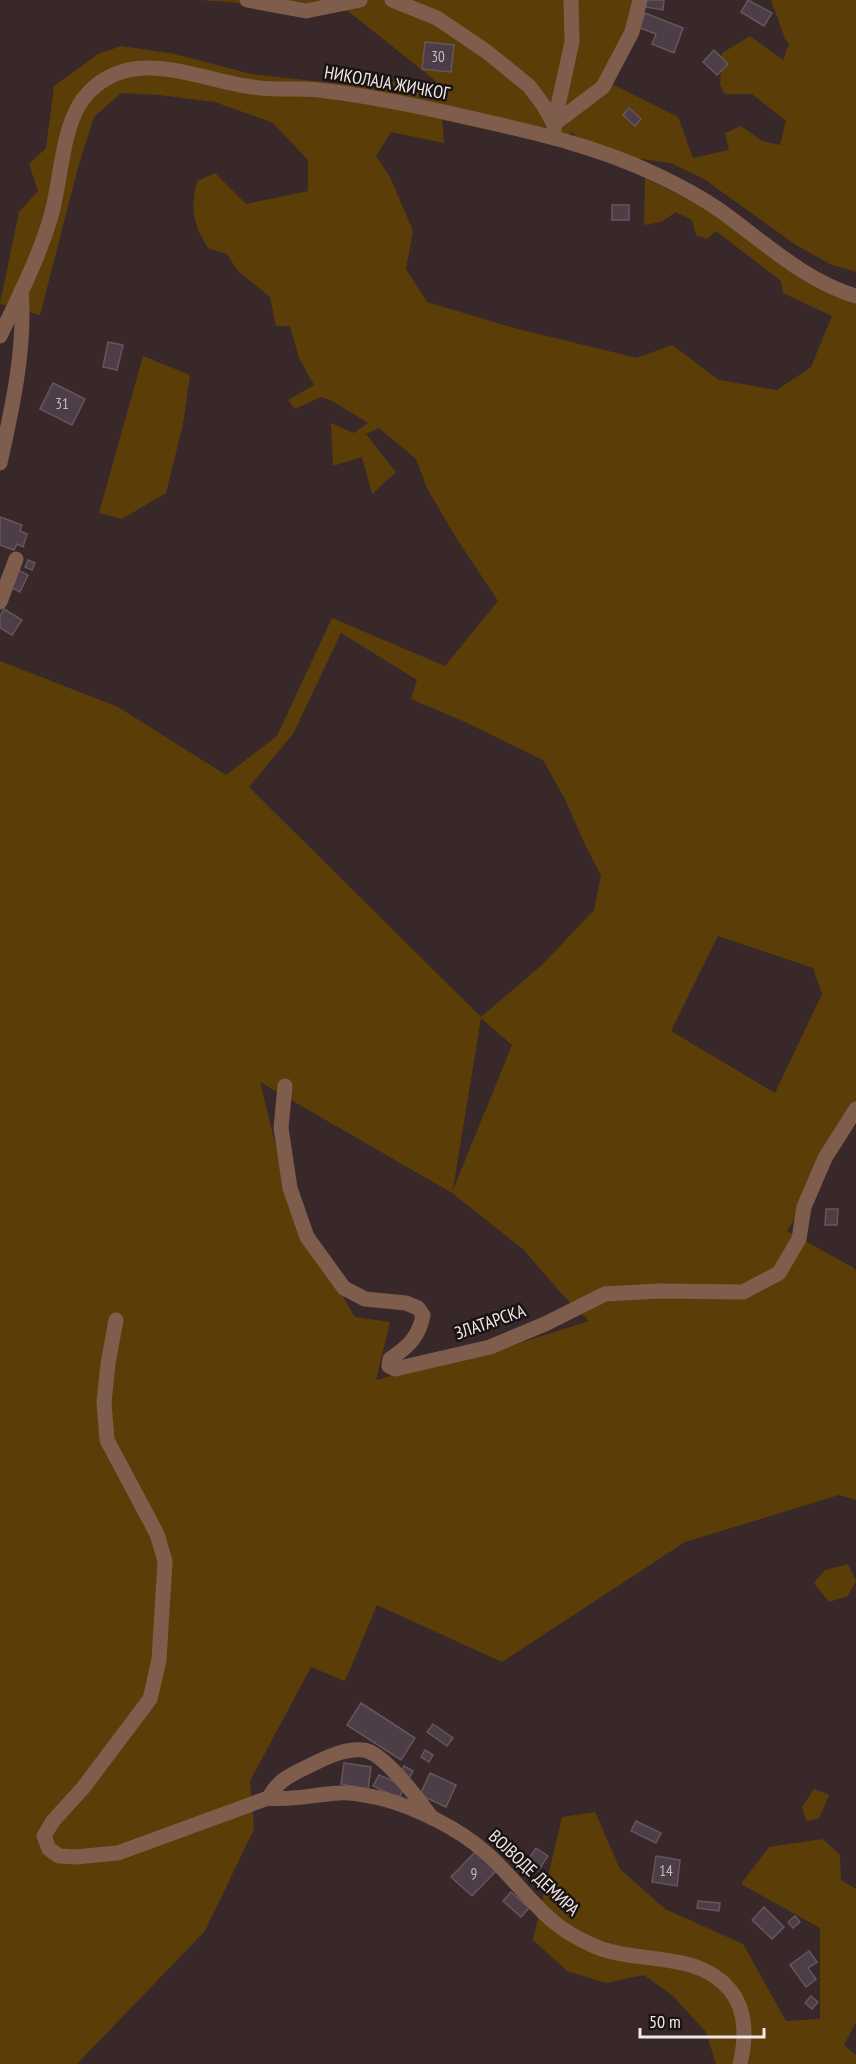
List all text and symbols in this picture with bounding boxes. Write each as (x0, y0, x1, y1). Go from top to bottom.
house number: 30 (431, 47, 445, 66)
street label: НИКОЛАЈА ЖИЧКОГ (323, 60, 452, 105)
house number: 31 (55, 394, 69, 413)
street label: ЗЛАТАРСКА (451, 1299, 529, 1344)
street label: ВОЈВОДЕ ДЕМИРА (484, 1825, 585, 1921)
house number: 14 (659, 1861, 673, 1880)
house number: 9 (471, 1864, 477, 1883)
scale bar (640, 2001, 764, 2039)
text: 50 m (649, 2010, 681, 2033)

